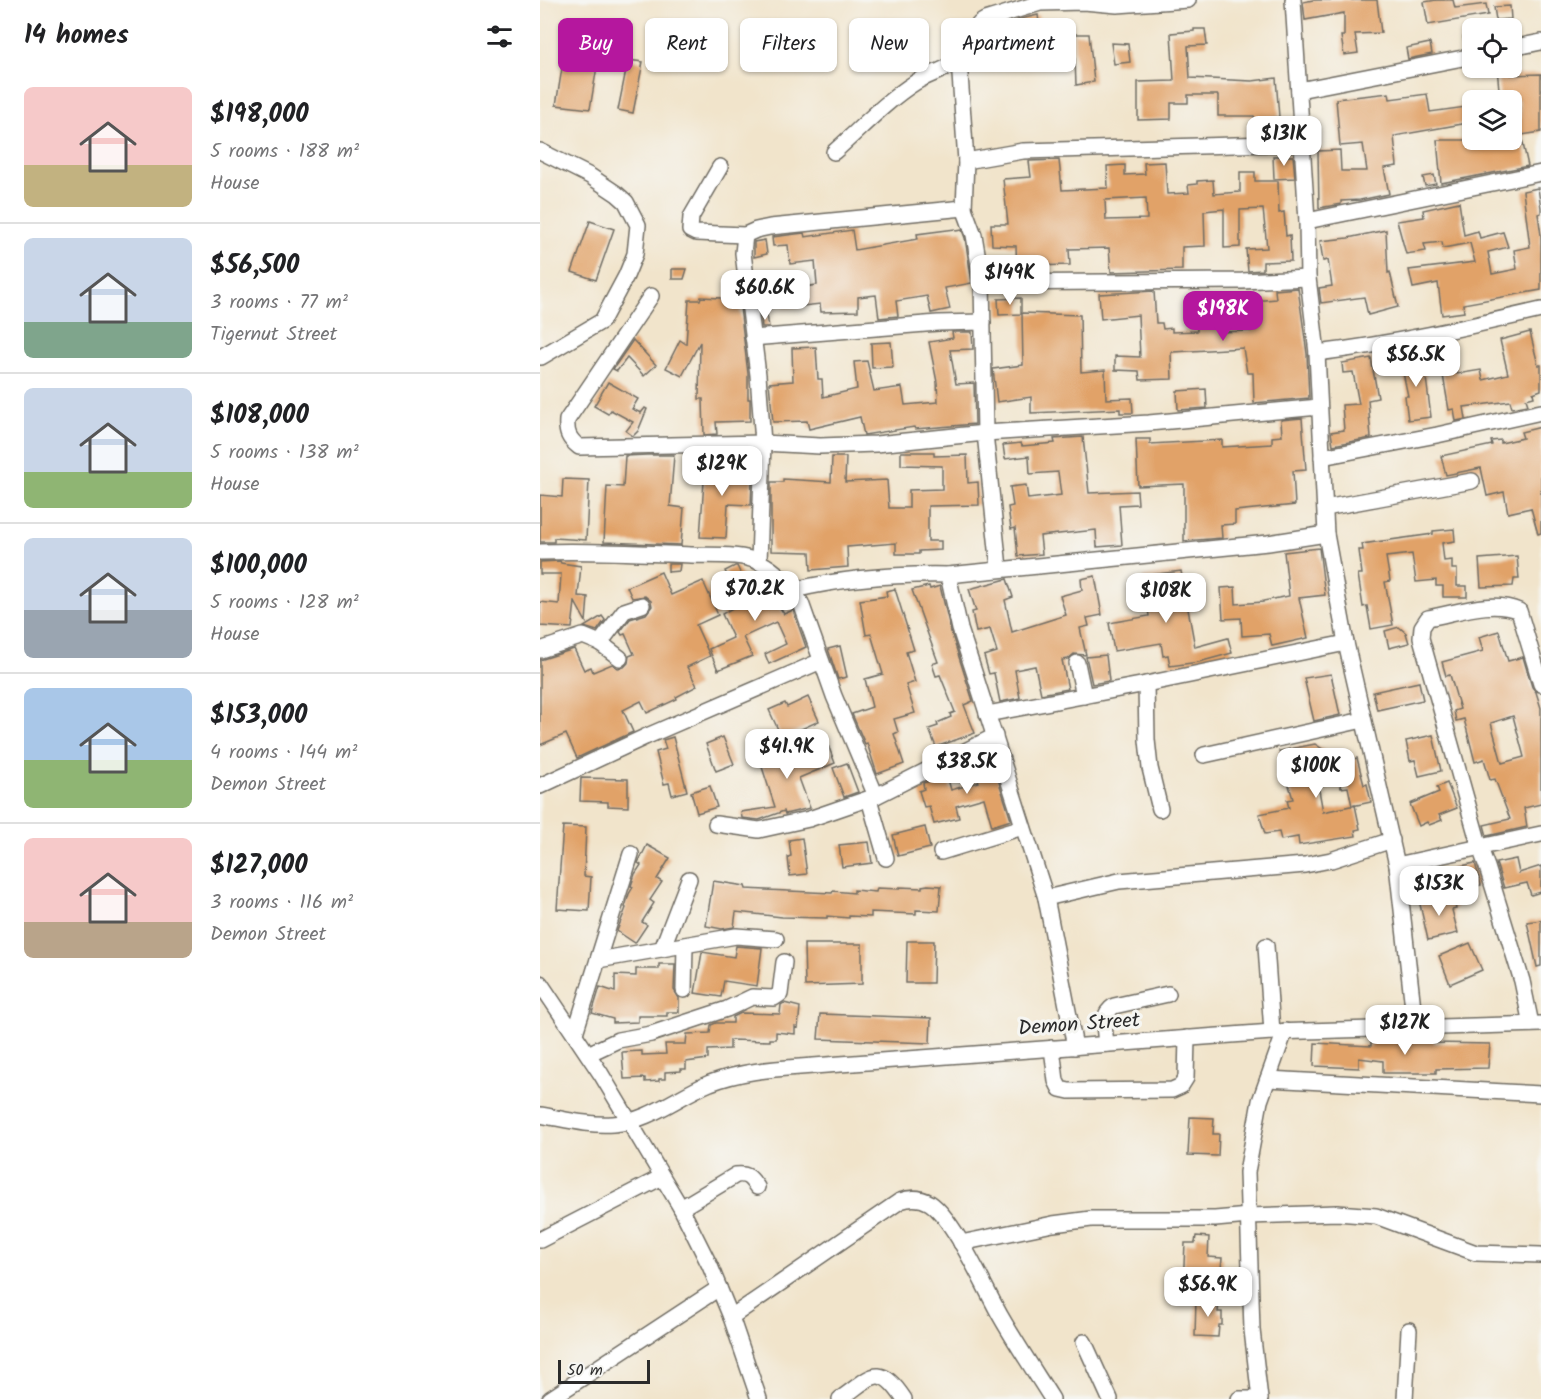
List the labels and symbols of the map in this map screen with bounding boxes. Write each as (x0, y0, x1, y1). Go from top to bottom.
pin: $131K (1242, 116, 1326, 167)
pin: $149K (968, 255, 1052, 306)
pin: $60.6K (716, 270, 814, 321)
pin: $198K (1181, 291, 1265, 342)
pin: $56.5K (1367, 337, 1465, 388)
pin: $129K (680, 446, 764, 497)
pin: $70.2K (706, 571, 804, 622)
pin: $108K (1124, 573, 1208, 624)
pin: $41.9K (738, 729, 836, 780)
pin: $38.5K (918, 744, 1016, 795)
pin: $100K (1274, 748, 1358, 799)
pin: $153K (1397, 866, 1481, 917)
street label: Demon Street (1017, 1004, 1142, 1046)
pin: $127K (1363, 1005, 1447, 1056)
pin: $56.9K (1159, 1267, 1257, 1318)
scale bar (558, 1357, 650, 1384)

